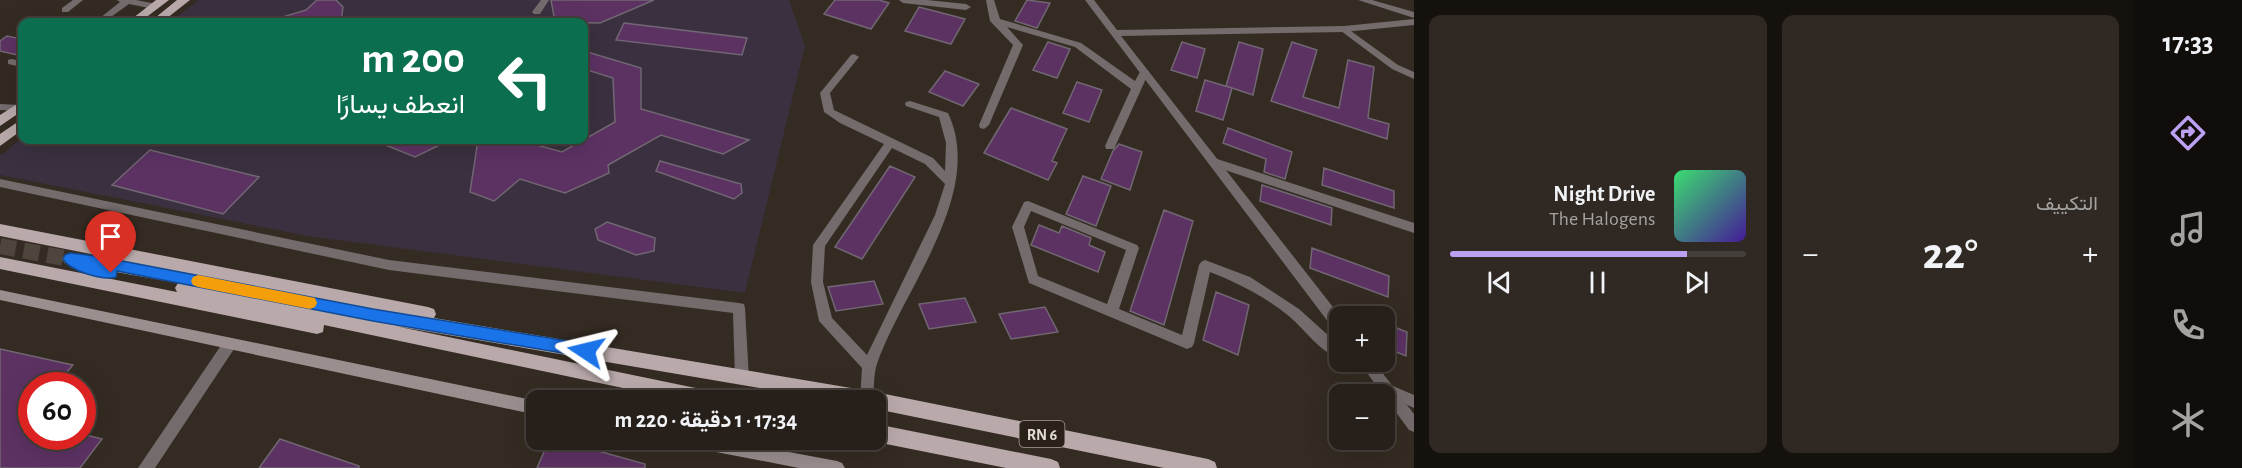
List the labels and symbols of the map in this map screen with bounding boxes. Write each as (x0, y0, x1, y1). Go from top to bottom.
pin (85, 211, 136, 273)
position arrow (554, 319, 618, 383)
speed limit sign: 60 (18, 372, 96, 450)
road number: RN 6 (1020, 421, 1064, 447)

